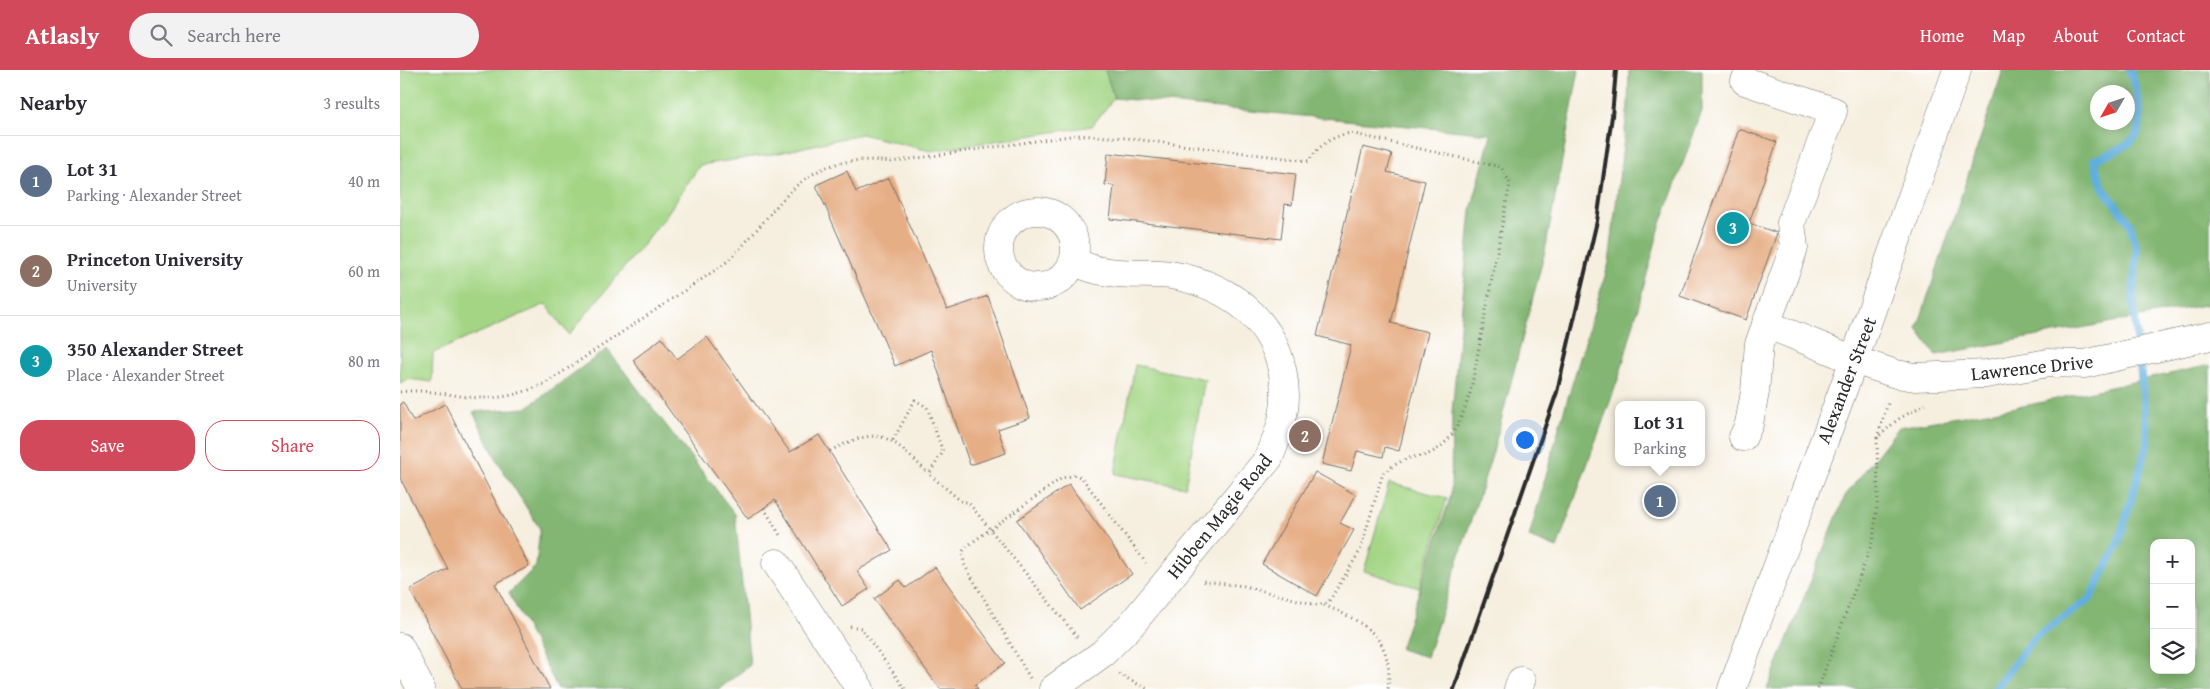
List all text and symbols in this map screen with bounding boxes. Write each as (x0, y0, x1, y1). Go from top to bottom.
search box (129, 13, 479, 58)
text: Atlasly (25, 18, 99, 53)
icon: search (147, 21, 175, 49)
text: Search here (187, 21, 281, 49)
text: Home (1920, 22, 1964, 49)
text: Map (1992, 22, 2025, 49)
text: About (2053, 22, 2099, 49)
text: Contact (2127, 22, 2185, 49)
north arrow (2090, 85, 2135, 130)
text: Nearby (20, 87, 87, 118)
text: 3 results (323, 91, 380, 115)
text: Lot 31 (67, 155, 118, 183)
text: 1 (32, 169, 40, 193)
text: 40 m (348, 169, 380, 193)
text: Parking · Alexander Street (67, 183, 242, 207)
pin: 3 (1717, 209, 1749, 247)
text: Princeton University (67, 245, 243, 273)
text: 2 (32, 259, 40, 283)
text: 60 m (348, 259, 380, 283)
text: University (67, 273, 137, 297)
street label: Alexander Street (1809, 312, 1883, 448)
text: 350 Alexander Street (67, 335, 243, 363)
street label: Lawrence Drive (1970, 347, 2095, 387)
text: 3 (32, 349, 40, 373)
text: 80 m (348, 349, 380, 373)
text: Place · Alexander Street (67, 363, 225, 387)
popup (1615, 401, 1705, 466)
text: Lot 31 (1634, 408, 1685, 436)
pin: 2 (1289, 417, 1321, 455)
button: Save (20, 420, 195, 471)
button: Share (205, 420, 380, 471)
your location (1512, 427, 1538, 453)
text: Parking (1634, 436, 1686, 460)
street label: Hibben Magie Road (1160, 447, 1279, 584)
pin: 1 (1644, 482, 1676, 520)
map controls (2150, 539, 2195, 674)
button: + (2150, 539, 2195, 584)
button: − (2150, 584, 2195, 629)
button: layers (2150, 629, 2195, 674)

